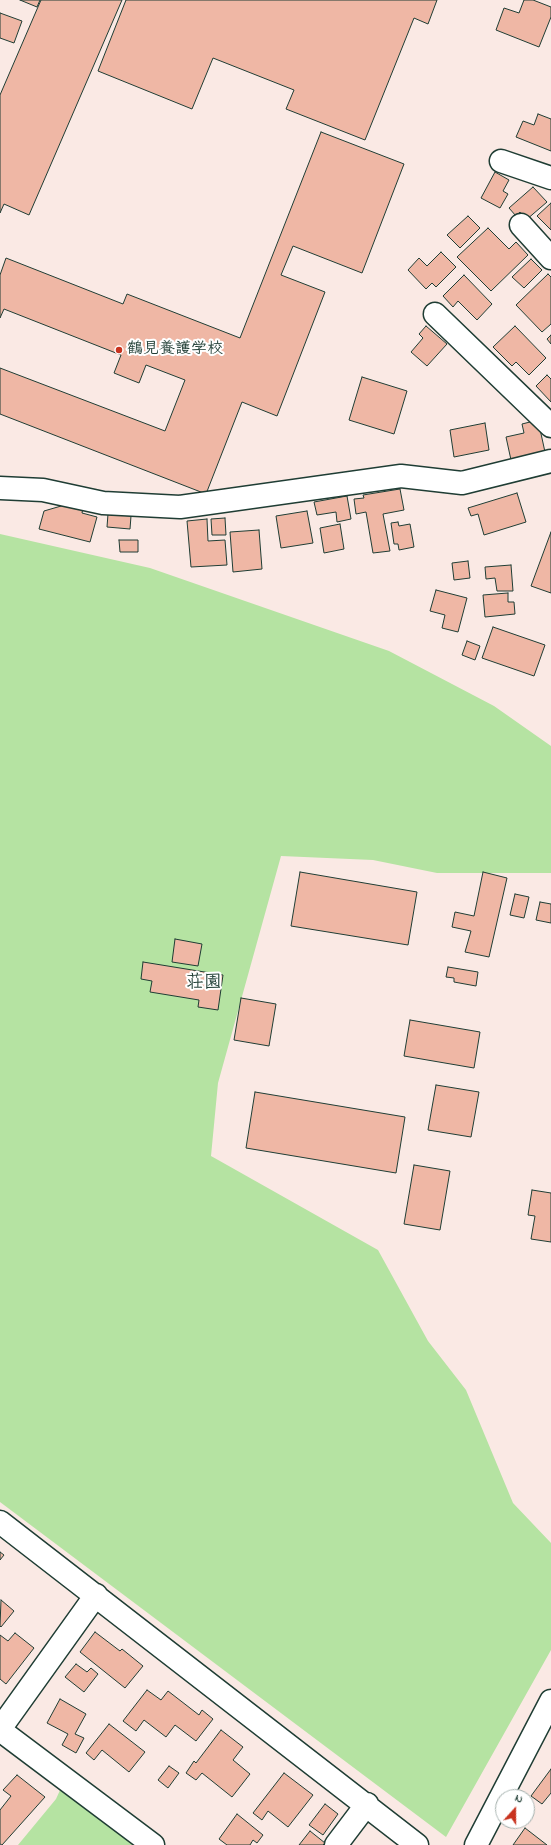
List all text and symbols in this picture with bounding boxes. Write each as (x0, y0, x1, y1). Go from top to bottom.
place label: 鶴見養護学校 (127, 340, 223, 360)
marker: 鶴見養護学校 (114, 345, 124, 355)
district label: 荘園 (186, 973, 222, 995)
north arrow (495, 1789, 535, 1829)
text: N (513, 1790, 525, 1808)

